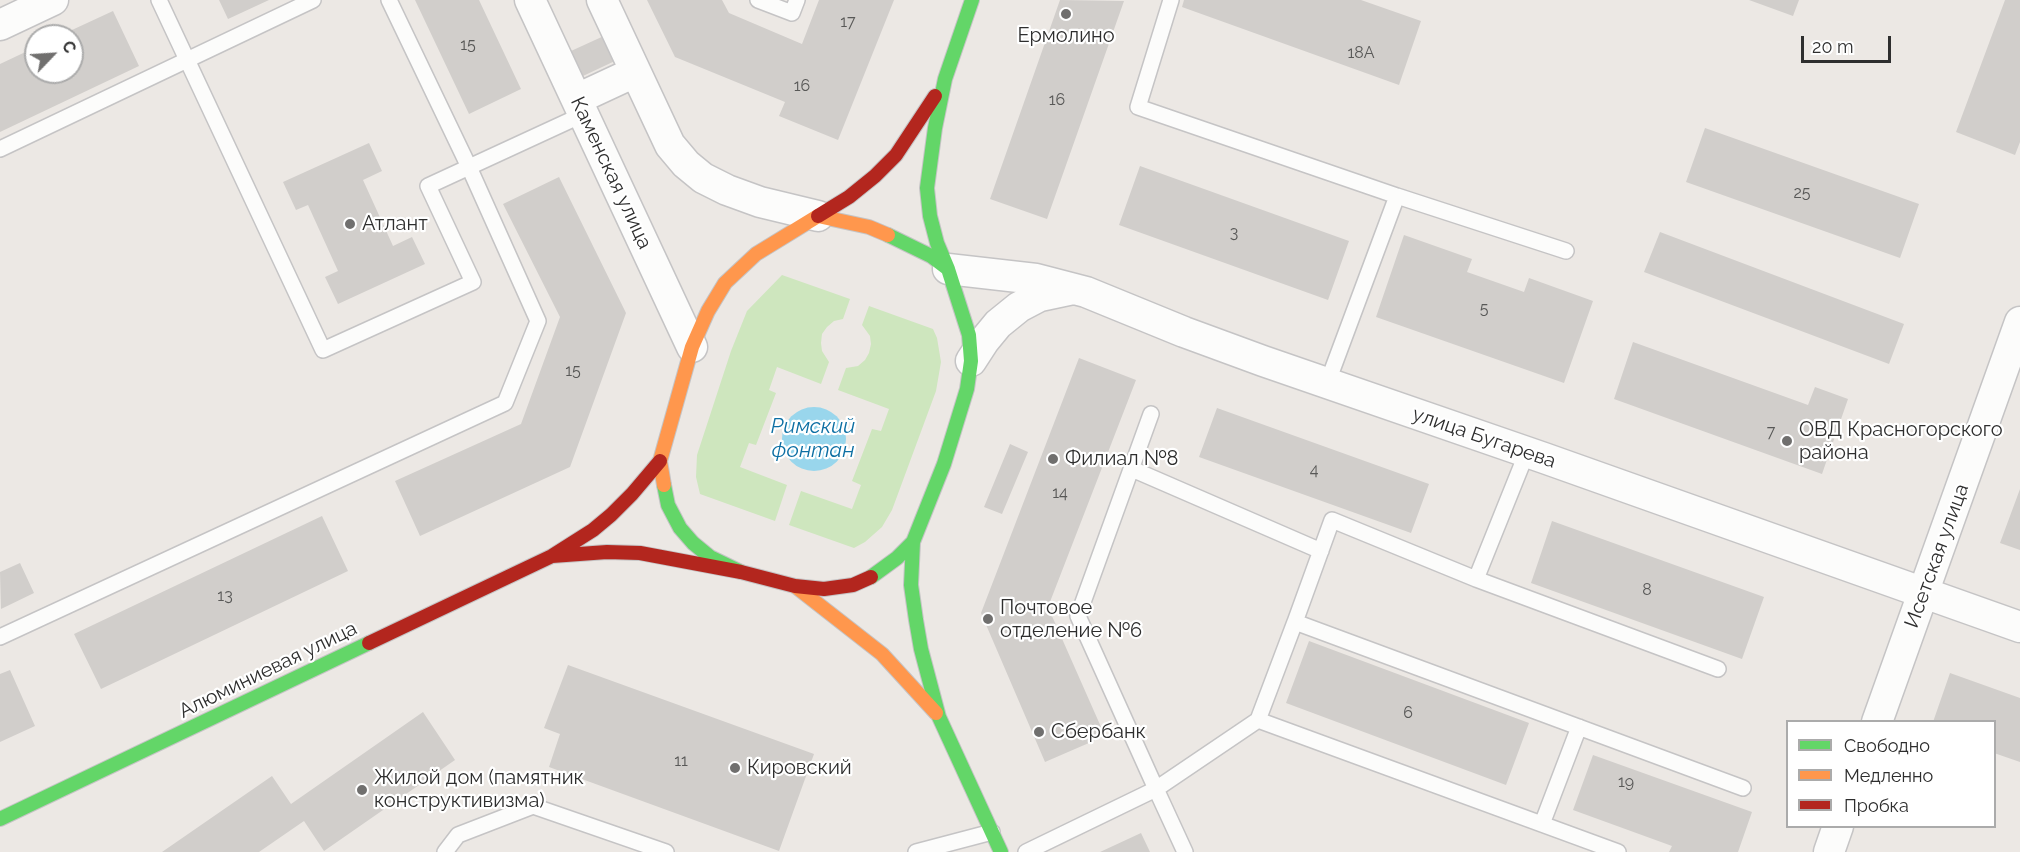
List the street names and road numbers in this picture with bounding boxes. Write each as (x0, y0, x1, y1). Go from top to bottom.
street label: Каменская улица (565, 93, 657, 253)
street label: улица Бугарева (1409, 402, 1559, 474)
street label: Исетская улица (1900, 481, 1974, 631)
street label: Алюминиевая улица (175, 616, 361, 724)

